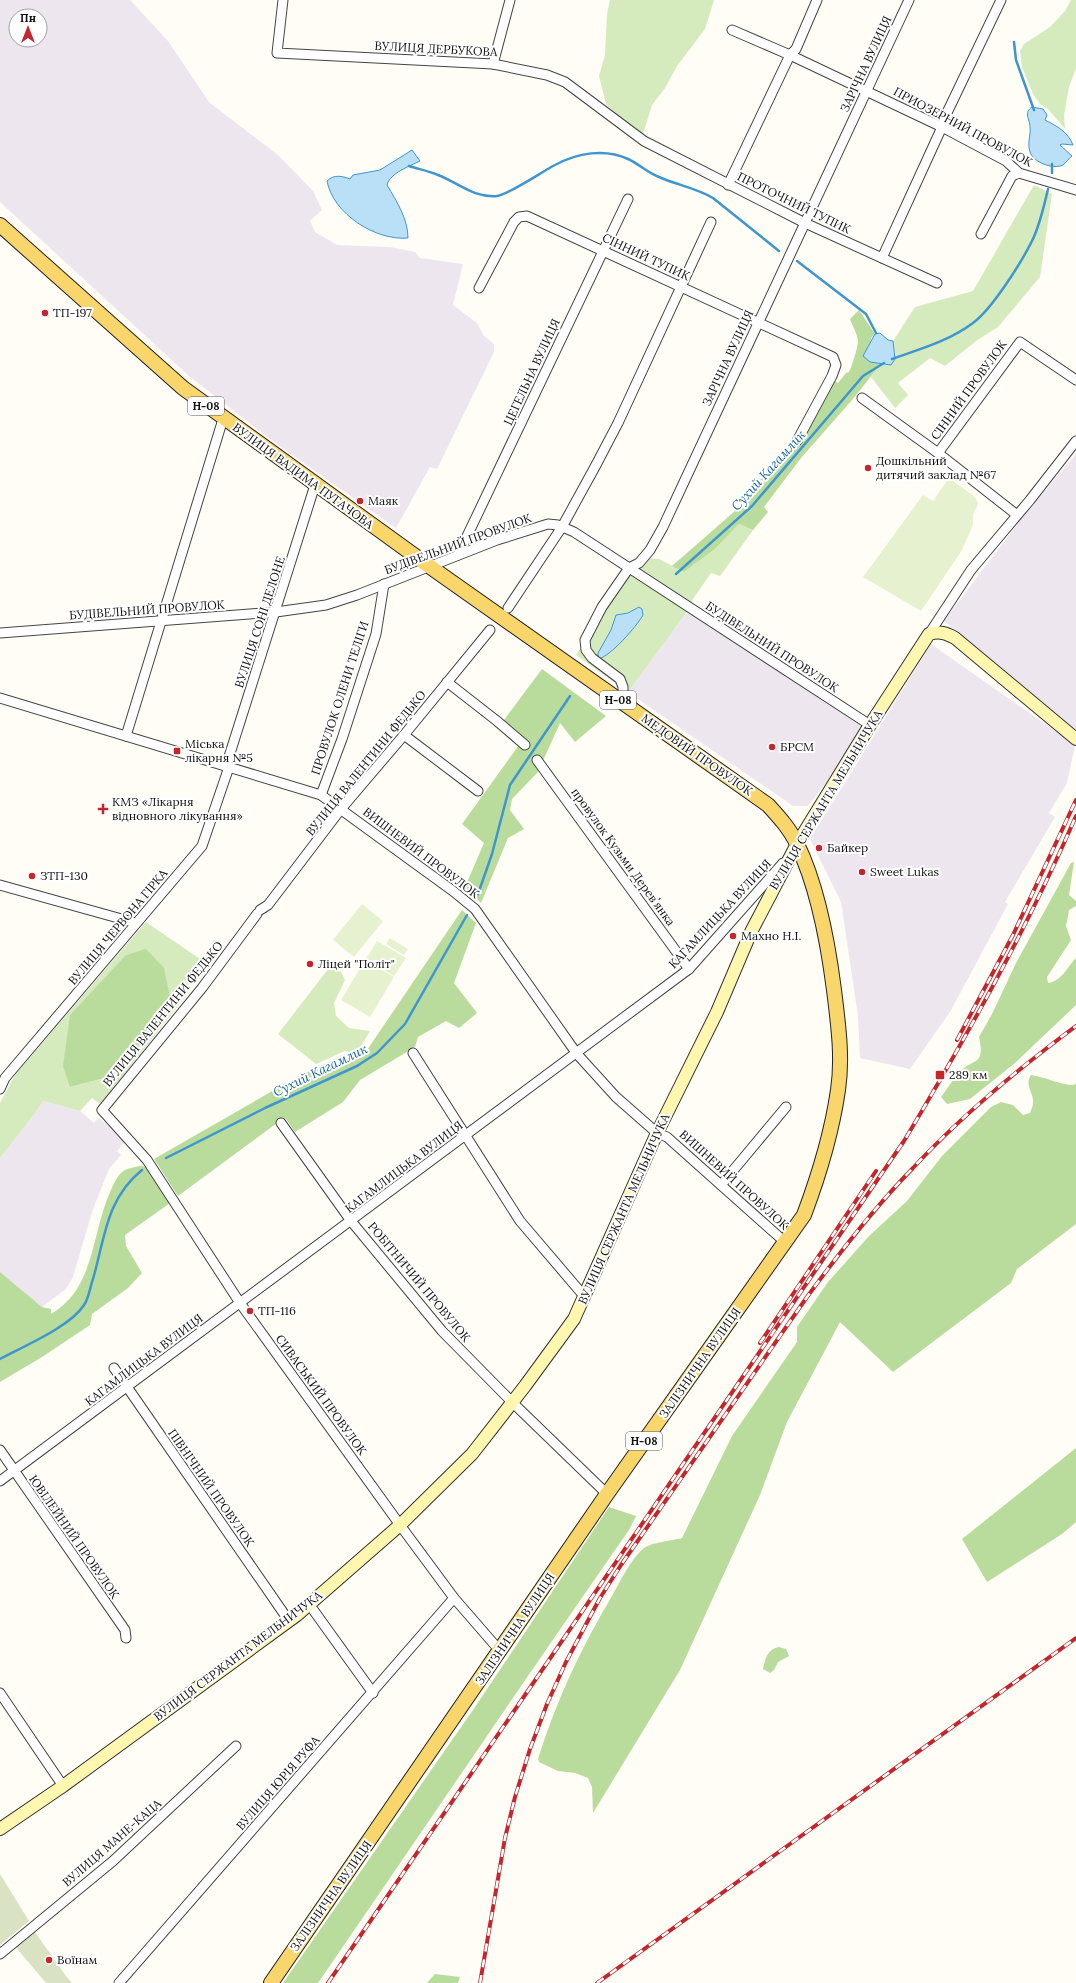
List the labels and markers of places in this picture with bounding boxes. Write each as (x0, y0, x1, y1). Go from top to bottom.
place label: ТП-197 (53, 305, 92, 320)
marker: ТП-197 (40, 308, 50, 318)
place label: Дошкільний дитячий заклад №67 (876, 453, 996, 482)
marker: Дошкільний дитячий заклад №67 (863, 463, 873, 473)
place label: Маяк (368, 493, 399, 508)
marker: Маяк (355, 496, 365, 506)
place label: Міська лікарня №5 (185, 736, 253, 765)
place label: БРСМ (780, 739, 814, 754)
marker: БРСМ (767, 742, 777, 752)
marker: Міська лікарня №5 (172, 746, 182, 756)
place label: КМЗ «Лікарня відновного лікування» (112, 794, 243, 823)
marker: КМЗ «Лікарня відновного лікування» (97, 803, 109, 815)
place label: Байкер (827, 840, 868, 855)
marker: Байкер (814, 843, 824, 853)
place label: Sweet Lukas (870, 864, 940, 879)
marker: Sweet Lukas (857, 867, 867, 877)
place label: ЗТП-130 (40, 868, 88, 883)
marker: ЗТП-130 (27, 871, 37, 881)
place label: Махно Н.І. (741, 928, 802, 943)
marker: Махно Н.І. (728, 931, 738, 941)
place label: Ліцей "Політ" (318, 956, 395, 971)
marker: Ліцей "Політ" (305, 959, 315, 969)
place label: 289 км (949, 1067, 988, 1082)
marker: 289 км (934, 1069, 946, 1081)
place label: ТП-116 (258, 1303, 296, 1318)
marker: ТП-116 (245, 1306, 255, 1316)
place label: Воїнам (57, 1952, 98, 1967)
marker: Воїнам (44, 1955, 54, 1965)

